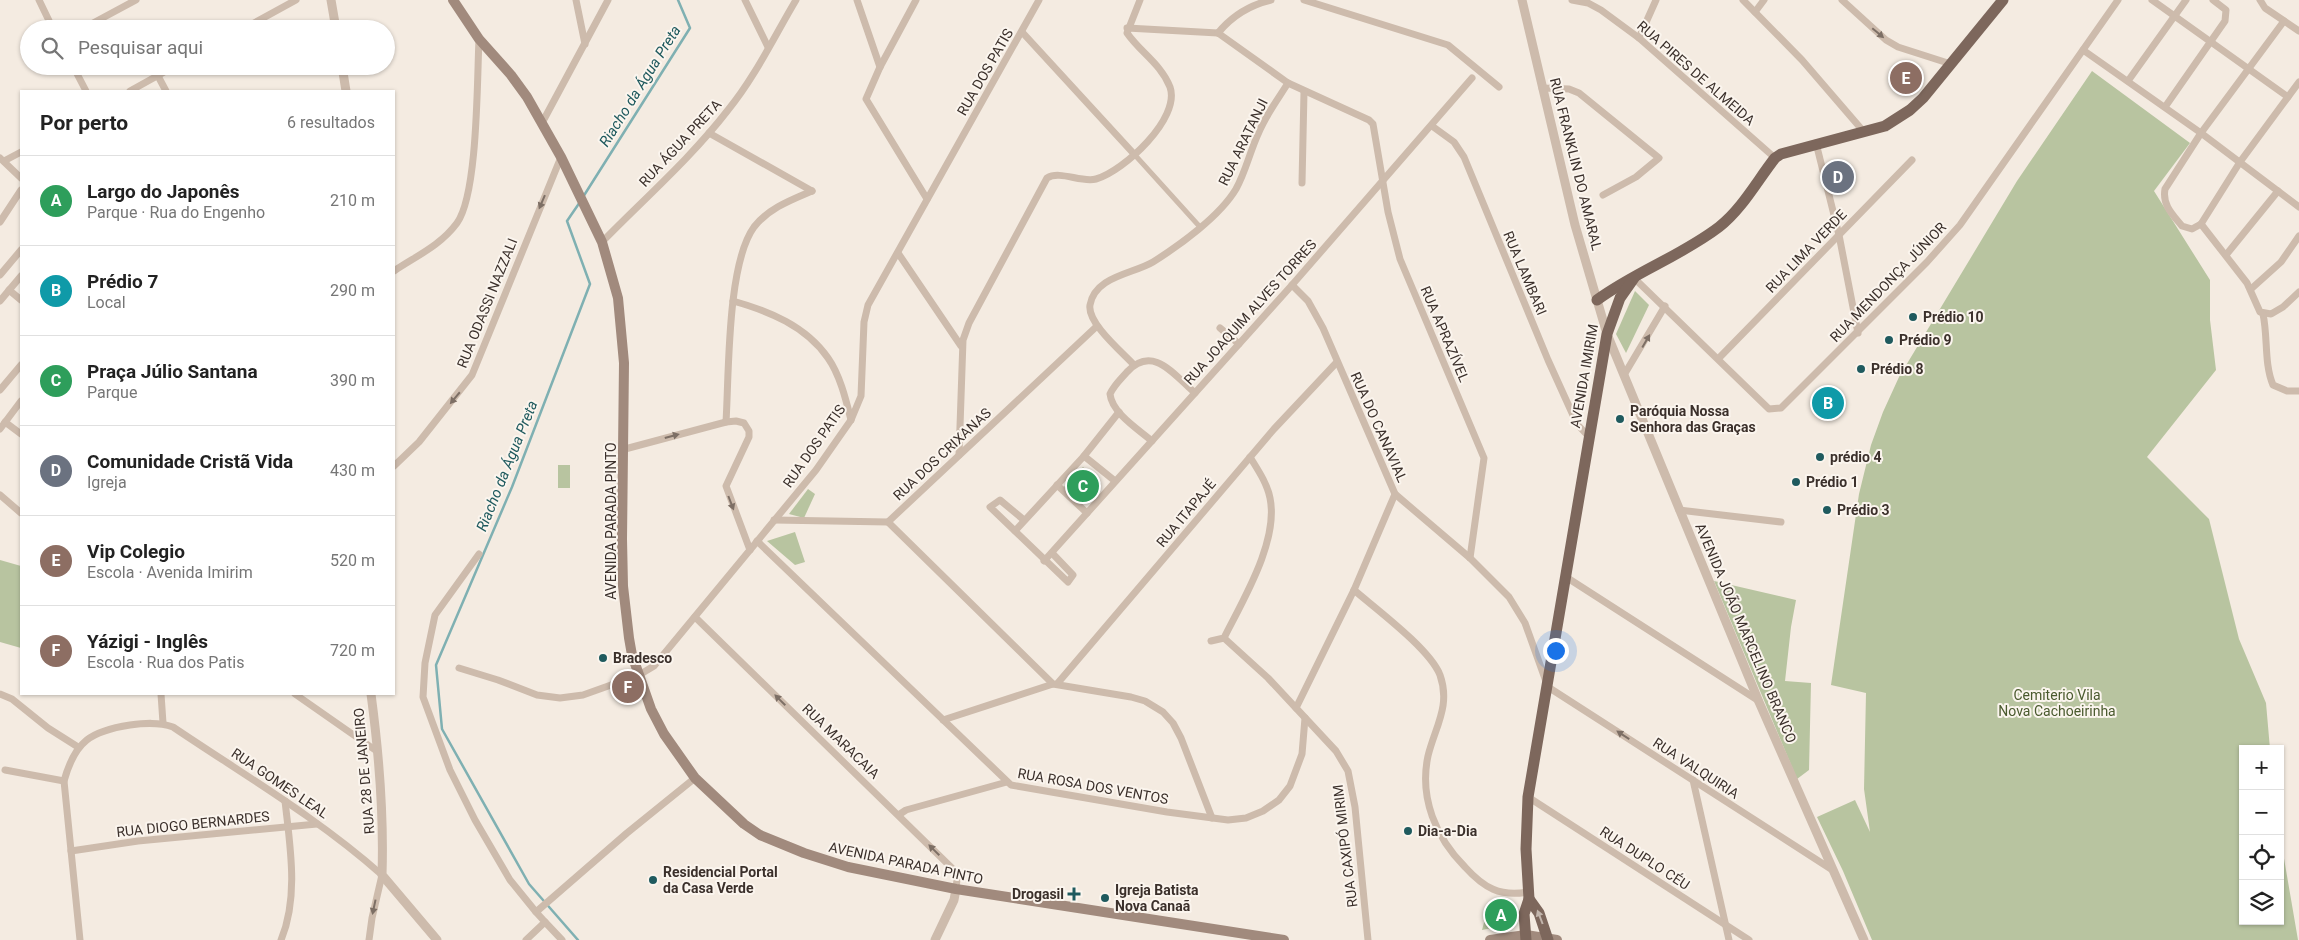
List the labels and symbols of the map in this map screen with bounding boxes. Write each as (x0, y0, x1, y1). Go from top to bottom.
street label: RUA PIRES DE ALMEIDA (1634, 18, 1758, 128)
water label: Riacho da Água Preta (595, 22, 685, 150)
street label: RUA DOS PATIS (954, 26, 1016, 118)
one-way arrow (1872, 27, 1884, 38)
pin: E (1890, 59, 1922, 97)
street label: RUA FRANKLIN DO AMARAL (1547, 76, 1605, 252)
street label: RUA ÁGUA PRETA (635, 96, 724, 190)
street label: RUA ARATANJI (1215, 96, 1271, 188)
pin: D (1822, 158, 1854, 196)
one-way arrow (538, 195, 546, 209)
street label: RUA LIMA VERDE (1762, 206, 1850, 296)
street label: RUA MENDONÇA JÚNIOR (1826, 218, 1949, 345)
street label: RUA LAMBARI (1500, 229, 1550, 317)
street label: RUA ODASSI NAZZALI (454, 236, 520, 370)
street label: RUA JOAQUIM ALVES TORRES (1181, 236, 1319, 388)
street label: RUA APRAZÍVEL (1418, 283, 1473, 385)
place label: Prédio 10 (1923, 309, 1984, 325)
marker: Prédio 10 (1907, 311, 1919, 323)
street label: AVENIDA IMIRIM (1567, 323, 1601, 429)
place label: Prédio 9 (1899, 332, 1952, 348)
marker: Prédio 9 (1883, 334, 1895, 346)
one-way arrow (1641, 335, 1650, 348)
place label: Prédio 8 (1871, 361, 1924, 377)
marker: Prédio 8 (1855, 363, 1867, 375)
street label: RUA DO CANAVIAL (1348, 369, 1411, 485)
pin: B (1812, 384, 1844, 422)
one-way arrow (450, 391, 461, 404)
water label: Riacho da Água Preta (473, 398, 542, 534)
street label: RUA DOS PATIS (780, 402, 848, 490)
place label: Paróquia Nossa Senhora das Graças (1630, 403, 1756, 435)
street label: RUA DOS CRIXANAS (890, 405, 994, 503)
marker: Paróquia Nossa Senhora das Graças (1614, 413, 1626, 425)
one-way arrow (664, 432, 679, 440)
street label: AVENIDA PARADA PINTO (603, 442, 619, 600)
place label: prédio 4 (1830, 449, 1881, 465)
marker: prédio 4 (1814, 451, 1826, 463)
pin: C (1067, 467, 1099, 505)
place label: Prédio 1 (1806, 474, 1859, 490)
street label: RUA ITAPAJÉ (1152, 475, 1219, 550)
marker: Prédio 1 (1790, 476, 1802, 488)
one-way arrow (728, 496, 736, 510)
place label: Prédio 3 (1837, 502, 1890, 518)
marker: Prédio 3 (1821, 504, 1833, 516)
street label: AVENIDA JOÃO MARCELINO BRANCO (1692, 520, 1801, 745)
your location (1543, 638, 1569, 664)
place label: Bradesco (613, 650, 672, 666)
marker: Bradesco (597, 652, 609, 664)
pin: F (612, 668, 644, 706)
park label: Cemiterio Vila Nova Cachoeirinha (1998, 687, 2116, 719)
one-way arrow (774, 694, 786, 706)
street label: RUA MARACAIA (799, 700, 883, 782)
street label: RUA 28 DE JANEIRO (351, 707, 377, 835)
one-way arrow (1616, 730, 1629, 740)
street label: RUA VALQUIRIA (1650, 734, 1742, 802)
street label: RUA GOMES LEAL (228, 745, 332, 822)
street label: RUA ROSA DOS VENTOS (1016, 765, 1170, 807)
street label: RUA CAXIPÓ MIRIM (1329, 784, 1360, 908)
street label: RUA DIOGO BERNARDES (116, 808, 270, 840)
street label: RUA DUPLO CÉU (1597, 822, 1693, 893)
place label: Dia-a-Dia (1418, 823, 1478, 839)
marker: Dia-a-Dia (1402, 825, 1414, 837)
street label: AVENIDA PARADA PINTO (827, 839, 985, 887)
one-way arrow (928, 844, 940, 856)
place label: Residencial Portal da Casa Verde (663, 864, 778, 896)
marker: Residencial Portal da Casa Verde (647, 874, 659, 886)
place label: Igreja Batista Nova Canaã (1115, 882, 1199, 914)
place label: Drogasil (1012, 886, 1064, 902)
marker: Drogasil (1068, 888, 1080, 900)
marker: Igreja Batista Nova Canaã (1099, 892, 1111, 904)
pin: A (1485, 896, 1517, 934)
one-way arrow (370, 900, 378, 915)
one-way arrow (1536, 909, 1544, 924)

